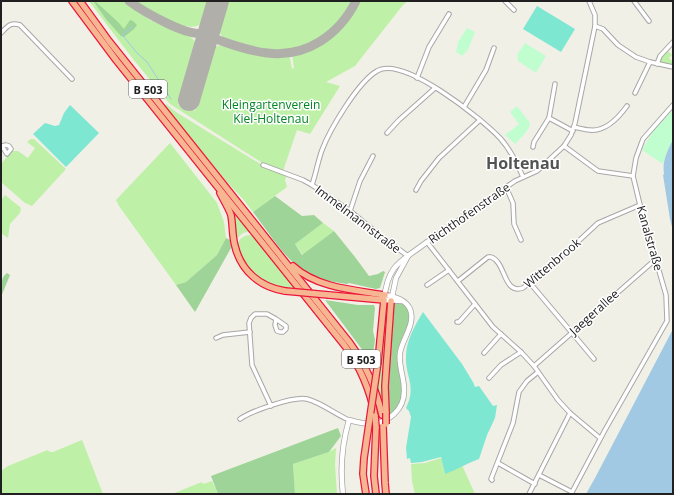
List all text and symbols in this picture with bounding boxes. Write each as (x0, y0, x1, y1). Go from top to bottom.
road number: B 503 (129, 80, 167, 98)
park label: Kleingartenverein Kiel-Holtenau (222, 96, 320, 127)
district label: Holtenau (486, 152, 560, 174)
street label: Richthofenstraße (425, 178, 514, 248)
street label: Immelmannstraße (312, 181, 405, 257)
street label: Kanalstraße (633, 204, 667, 273)
street label: Wittenbrook (520, 234, 585, 292)
street label: Jaegerallee (565, 285, 623, 339)
road number: B 503 (342, 350, 380, 368)

